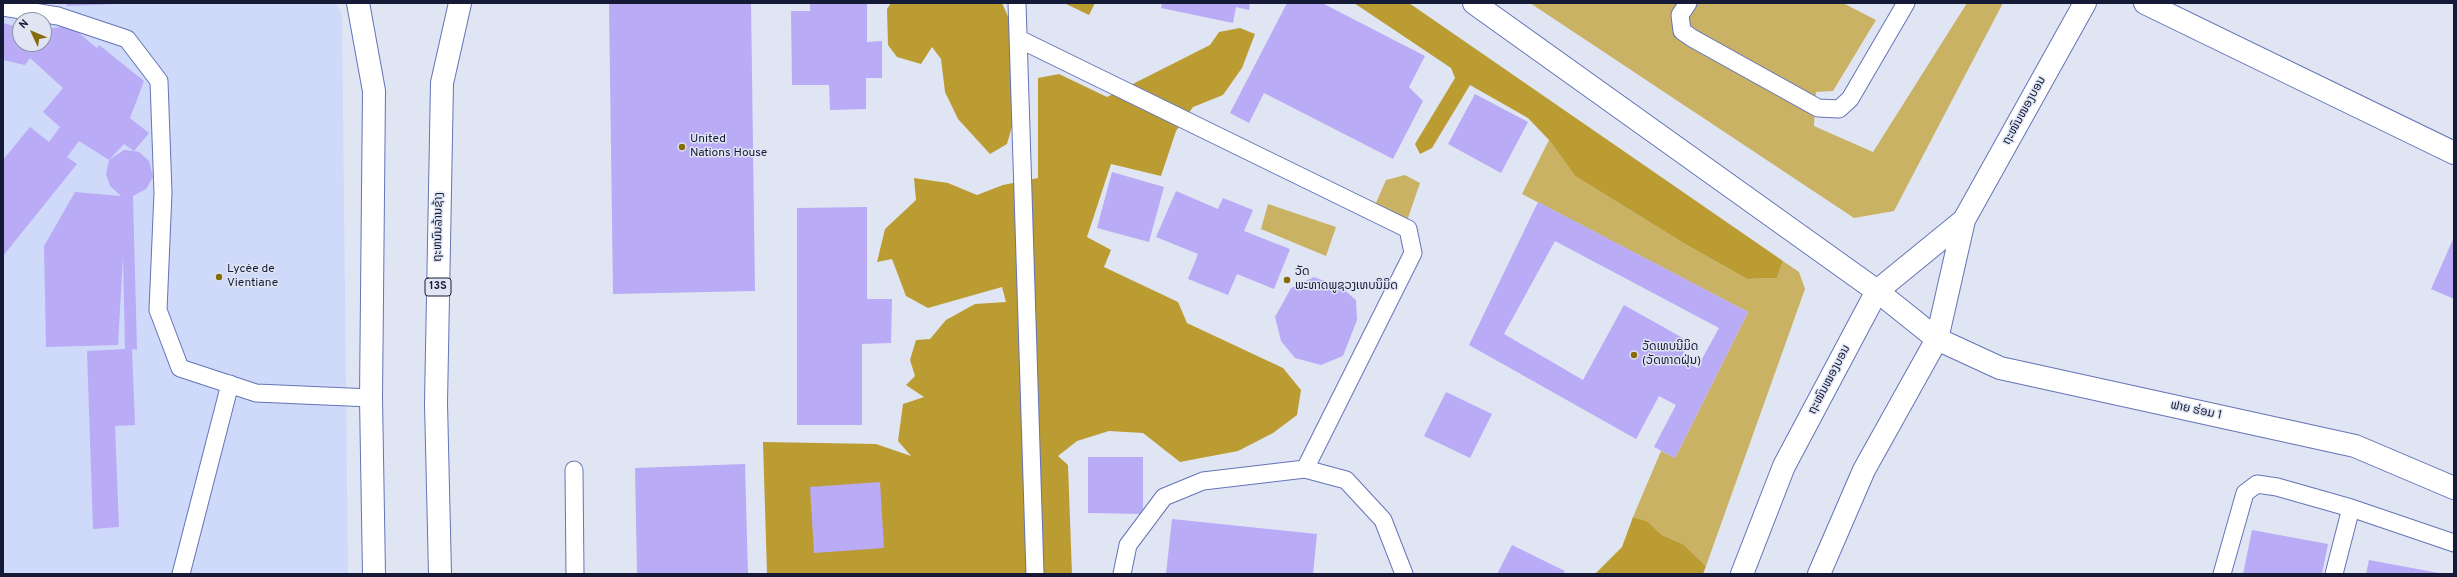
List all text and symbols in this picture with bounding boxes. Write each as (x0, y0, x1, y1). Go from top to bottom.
north arrow (12, 12, 52, 52)
text: N (16, 17, 32, 32)
street label: ຖະໜົນໜອງບອນ (2000, 74, 2050, 148)
place label: United Nations House (690, 133, 767, 161)
marker: United Nations House (677, 142, 687, 152)
street label: ຖະຫນົນລ້ານຊ້າງ (431, 192, 447, 262)
place label: Lycėe de Vientiane (227, 263, 278, 291)
place label: ວັດ ພະທາດພູຊວງເທບນິມິດ (1295, 266, 1398, 294)
marker: Lycėe de Vientiane (214, 272, 224, 282)
marker: ວັດ ພະທາດພູຊວງເທບນິມິດ (1282, 275, 1292, 285)
road number: 13S (425, 278, 451, 296)
place label: ວັດເທບນີມິດ (ວັດທາດຝຸ່ນ) (1642, 341, 1701, 369)
street label: ຖະໜົນໜອງບອນ (1806, 343, 1854, 417)
marker: ວັດເທບນີມິດ (ວັດທາດຝຸ່ນ) (1629, 350, 1639, 360)
street label: ຟາຍ ຮ່ອມ 1 (2169, 399, 2223, 423)

